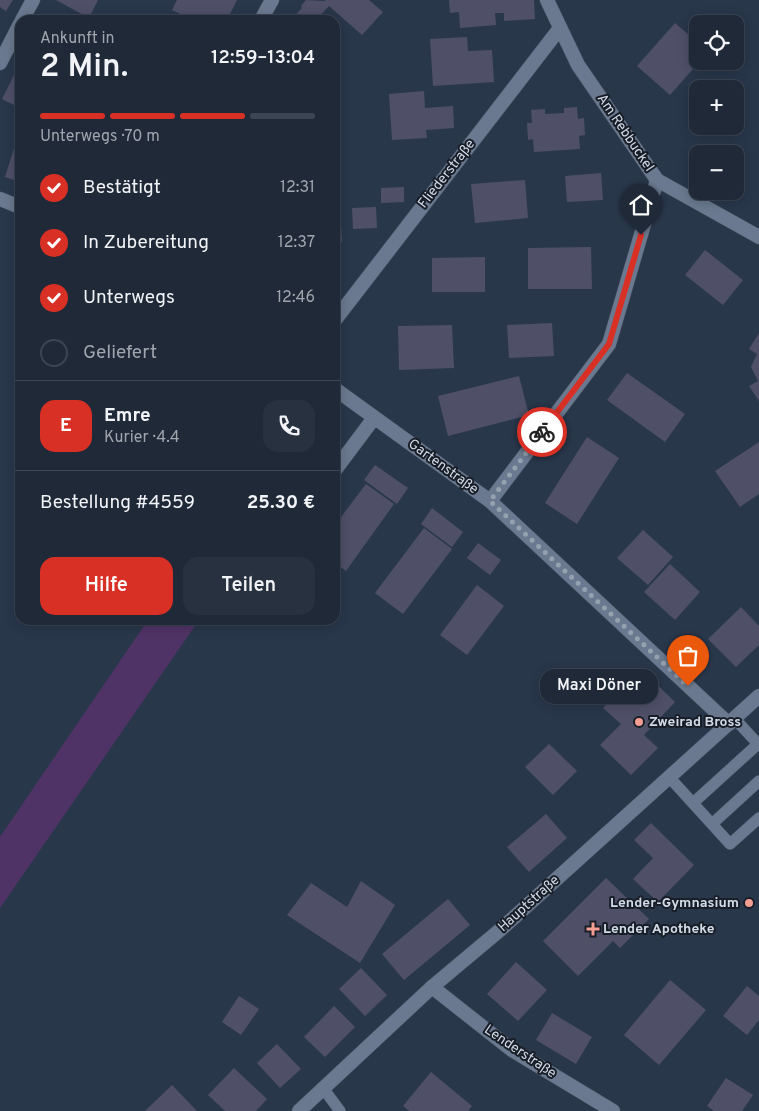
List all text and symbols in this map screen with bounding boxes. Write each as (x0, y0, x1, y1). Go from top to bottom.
map controls (689, 15, 744, 200)
button: locate (689, 15, 744, 70)
text: Ankunft in (40, 29, 115, 49)
text: 12:59–13:04 (211, 46, 315, 70)
text: 2 Min. (40, 48, 128, 88)
button: + (689, 80, 744, 135)
street label: Am Rebbuckel (593, 91, 657, 175)
text: Unterwegs · 70 m (40, 127, 160, 147)
street label: Fliederstraße (415, 136, 479, 212)
button: − (689, 145, 744, 200)
icon: check (40, 174, 68, 202)
text: Bestätigt (83, 176, 161, 200)
text: 12:31 (280, 178, 315, 198)
pin (620, 184, 662, 235)
icon: home (627, 191, 655, 219)
icon: check (40, 229, 68, 257)
text: In Zubereitung (83, 231, 209, 255)
text: 12:37 (278, 233, 315, 253)
icon: check (40, 284, 68, 312)
text: Unterwegs (83, 286, 175, 310)
text: 12:46 (276, 288, 315, 308)
text: Geliefert (83, 341, 157, 365)
button: phone (263, 400, 315, 452)
text: Emre (104, 404, 151, 428)
courier (517, 407, 567, 457)
text: E (60, 414, 72, 438)
icon: bike (528, 418, 556, 446)
text: Kurier · 4.4 (104, 428, 180, 448)
street label: Gartenstraße (405, 436, 481, 498)
text: Bestellung #4559 (40, 491, 195, 515)
text: 25.30 € (247, 491, 315, 515)
button: Hilfe (40, 557, 173, 615)
button: Teilen (183, 557, 315, 615)
pin (667, 635, 709, 686)
icon: bag (674, 642, 702, 670)
callout: Maxi Döner (540, 668, 658, 704)
text: Maxi Döner (557, 676, 641, 696)
place label: Zweirad Bross (649, 714, 741, 731)
marker: Zweirad Bross (633, 716, 645, 728)
street label: Hauptstraße (495, 872, 563, 936)
place label: Lender-Gymnasium (610, 895, 739, 912)
marker: Lender-Gymnasium (743, 897, 755, 909)
place label: Lender Apotheke (603, 921, 715, 938)
marker: Lender Apotheke (587, 923, 599, 935)
street label: Lenderstraße (481, 1022, 559, 1082)

